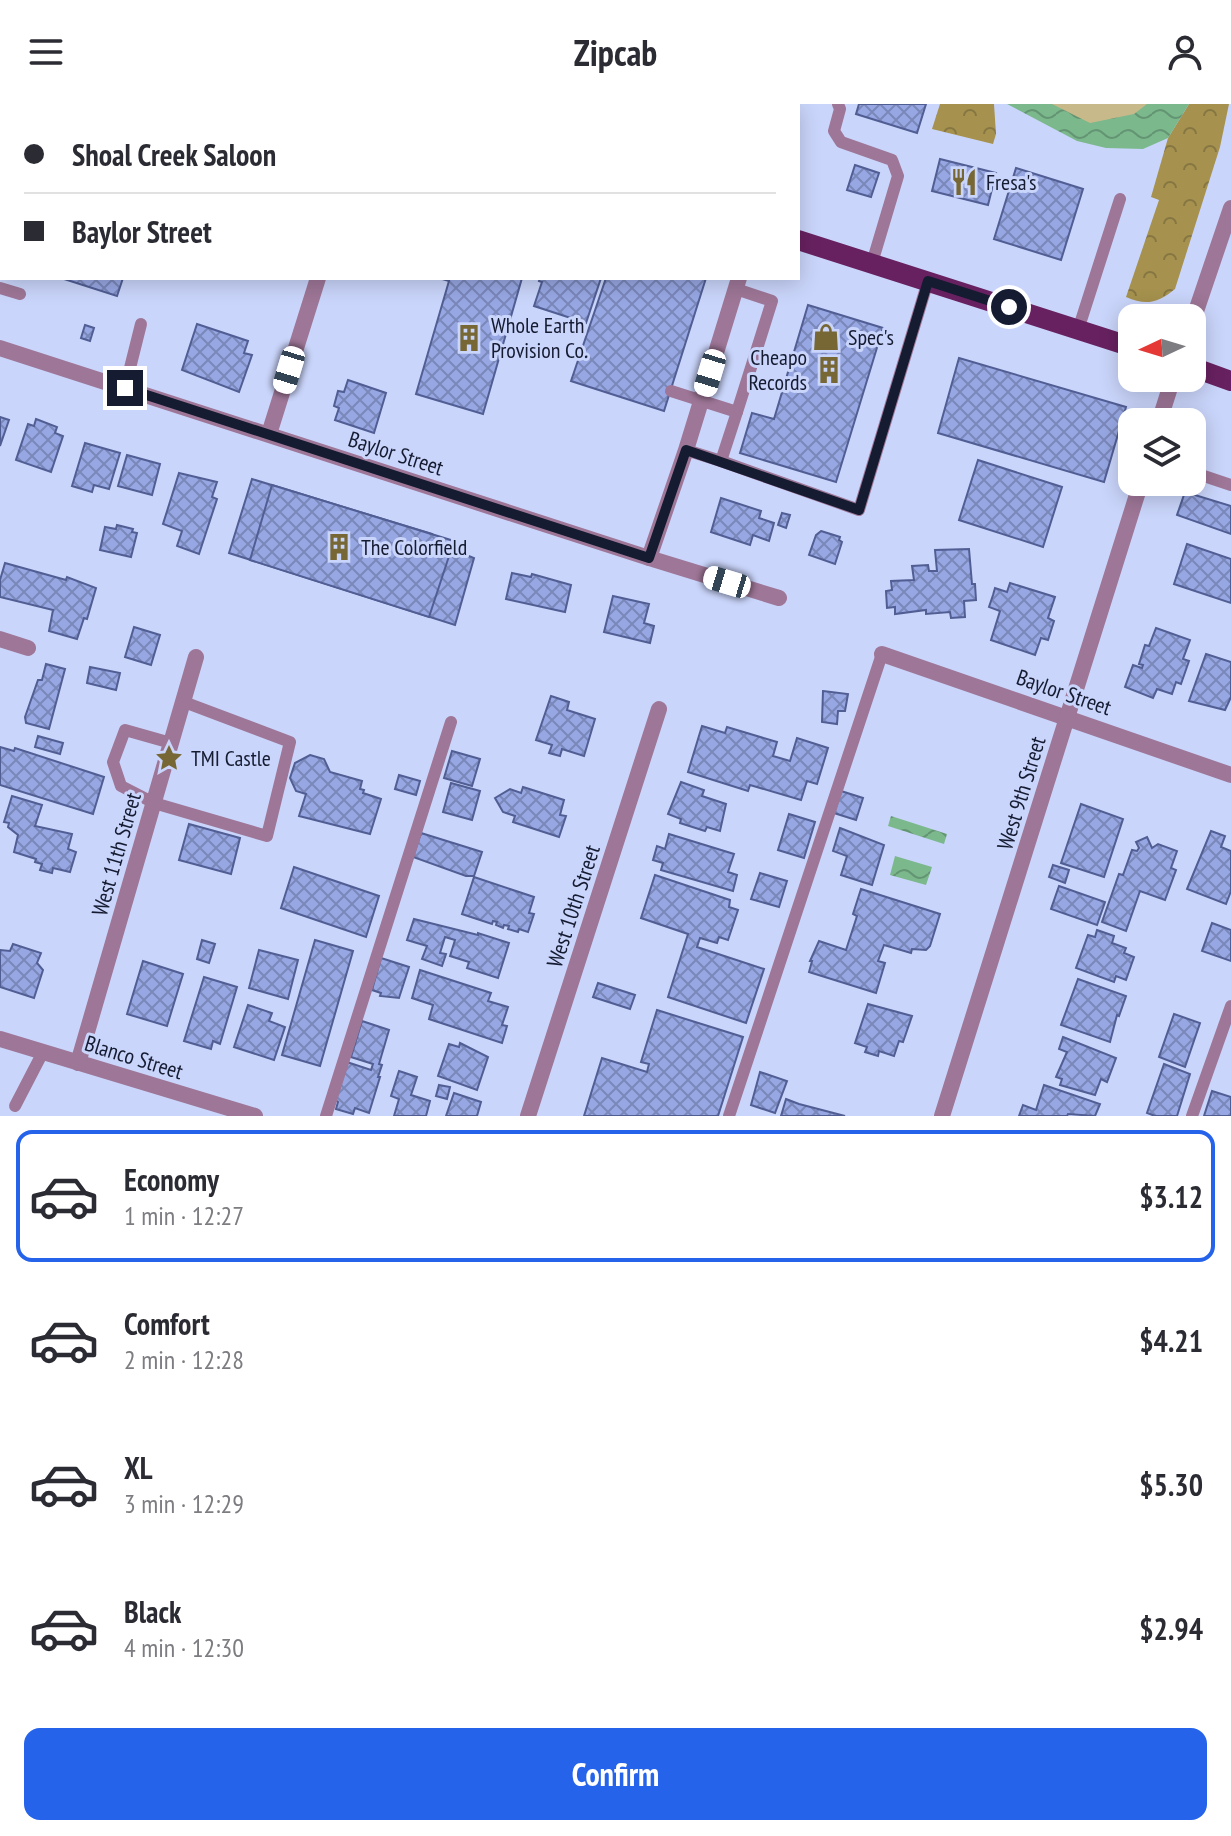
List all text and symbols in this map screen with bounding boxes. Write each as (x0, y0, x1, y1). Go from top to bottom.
text: Zipcab (574, 29, 657, 76)
icon: menu (24, 30, 68, 74)
icon: person (1163, 30, 1207, 74)
text: Shoal Creek Saloon (72, 135, 276, 174)
restaurant icon: Fresa's (949, 167, 979, 197)
place label: Fresa's (986, 168, 1036, 196)
text: Baylor Street (72, 212, 212, 251)
route start (991, 289, 1027, 325)
north arrow (1118, 304, 1206, 392)
map controls (1118, 304, 1206, 496)
place label: Whole Earth Provision Co. (491, 311, 588, 364)
shop icon: Spec's (811, 322, 841, 352)
building icon: Whole Earth Provision Co. (454, 323, 484, 353)
place label: Spec's (848, 323, 894, 351)
place label: Cheapo Records (748, 343, 807, 396)
car (271, 344, 307, 396)
car (692, 347, 728, 399)
building icon: Cheapo Records (814, 355, 844, 385)
route end (107, 370, 143, 406)
button: layers (1118, 408, 1206, 496)
street label: Baylor Street (345, 424, 447, 482)
building icon: The Colorfield (324, 532, 354, 562)
place label: The Colorfield (361, 533, 467, 561)
car (701, 564, 753, 600)
street label: Baylor Street (1013, 663, 1115, 721)
street label: West 9th Street (990, 733, 1052, 853)
place icon: TMI Castle (154, 743, 184, 773)
place label: TMI Castle (191, 744, 271, 772)
street label: West 11th Street (85, 789, 147, 919)
street label: West 10th Street (540, 841, 606, 971)
street label: Blanco Street (82, 1029, 186, 1085)
icon: car (28, 1160, 100, 1232)
text: Economy (124, 1160, 219, 1199)
text: $3.12 (1139, 1177, 1203, 1216)
text: 1 min · 12:27 (124, 1199, 244, 1232)
icon: car (28, 1304, 100, 1376)
text: Comfort (124, 1304, 210, 1343)
text: $4.21 (1139, 1321, 1203, 1360)
text: 2 min · 12:28 (124, 1343, 244, 1376)
icon: car (28, 1448, 100, 1520)
text: XL (124, 1448, 153, 1487)
text: $5.30 (1139, 1465, 1203, 1504)
text: 3 min · 12:29 (124, 1487, 244, 1520)
icon: car (28, 1592, 100, 1664)
text: Black (124, 1592, 181, 1631)
text: $2.94 (1139, 1609, 1203, 1648)
text: 4 min · 12:30 (124, 1631, 244, 1664)
button: Confirm (24, 1728, 1207, 1820)

